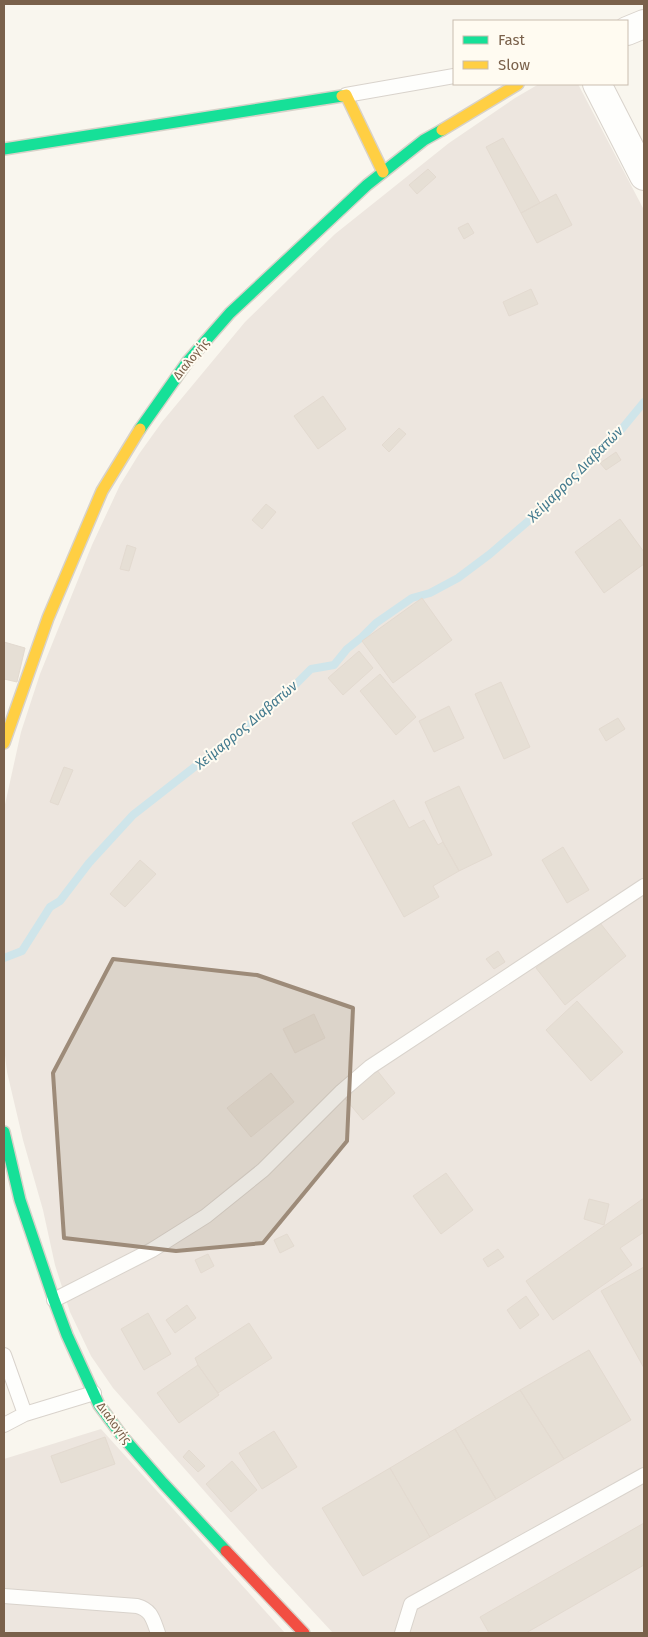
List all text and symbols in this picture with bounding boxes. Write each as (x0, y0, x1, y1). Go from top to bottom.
legend (453, 20, 628, 85)
text: Fast (498, 31, 525, 49)
text: Slow (498, 56, 530, 74)
street label: Διαλογής (170, 335, 212, 382)
water label: Χείμαρρος Διαβατών (523, 422, 628, 526)
water label: Χείμαρρος Διαβατών (191, 677, 302, 774)
street label: Διαλογής (94, 1399, 134, 1447)

